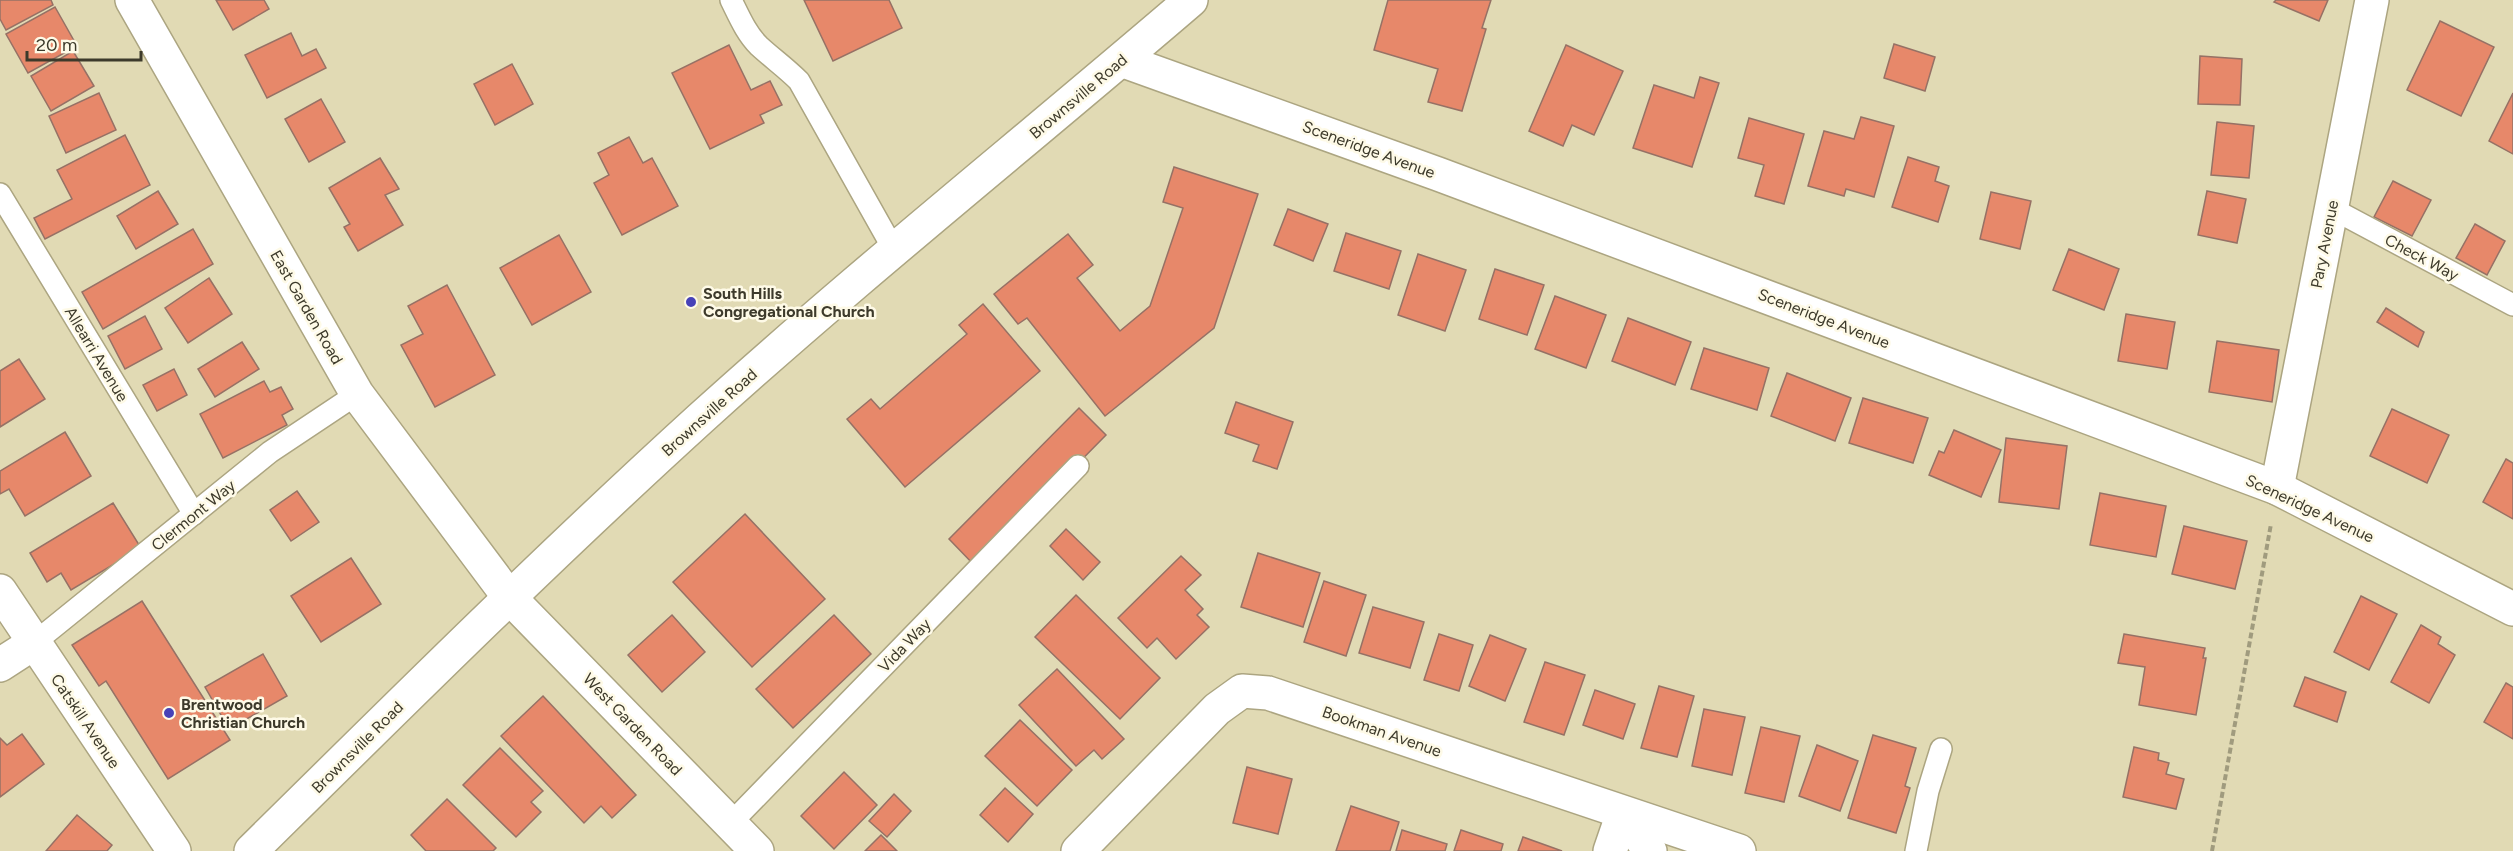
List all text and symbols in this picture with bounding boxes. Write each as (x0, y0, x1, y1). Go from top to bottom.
scale bar (27, 24, 141, 62)
text: 20 m (36, 34, 77, 56)
street label: Brownsville Road (1026, 50, 1131, 143)
street label: Sceneridge Avenue (1300, 117, 1438, 182)
street label: Pary Avenue (2307, 198, 2342, 290)
street label: Check Way (2382, 230, 2462, 285)
street label: East Garden Road (266, 247, 347, 368)
place label: South Hills Congregational Church (703, 284, 875, 321)
street label: Sceneridge Avenue (1755, 285, 1893, 352)
marker: South Hills Congregational Church (684, 295, 698, 309)
street label: Allearri Avenue (61, 303, 132, 405)
street label: Brownsville Road (658, 365, 761, 460)
street label: Sceneridge Avenue (2243, 470, 2377, 547)
street label: Clermont Way (148, 475, 239, 555)
street label: Vida Way (874, 614, 935, 676)
street label: West Garden Road (579, 669, 686, 779)
street label: Catskill Avenue (47, 670, 124, 772)
place label: Brentwood Christian Church (181, 695, 305, 732)
street label: Brownsville Road (308, 698, 407, 797)
street label: Bookman Avenue (1320, 702, 1444, 761)
marker: Brentwood Christian Church (162, 706, 176, 720)

